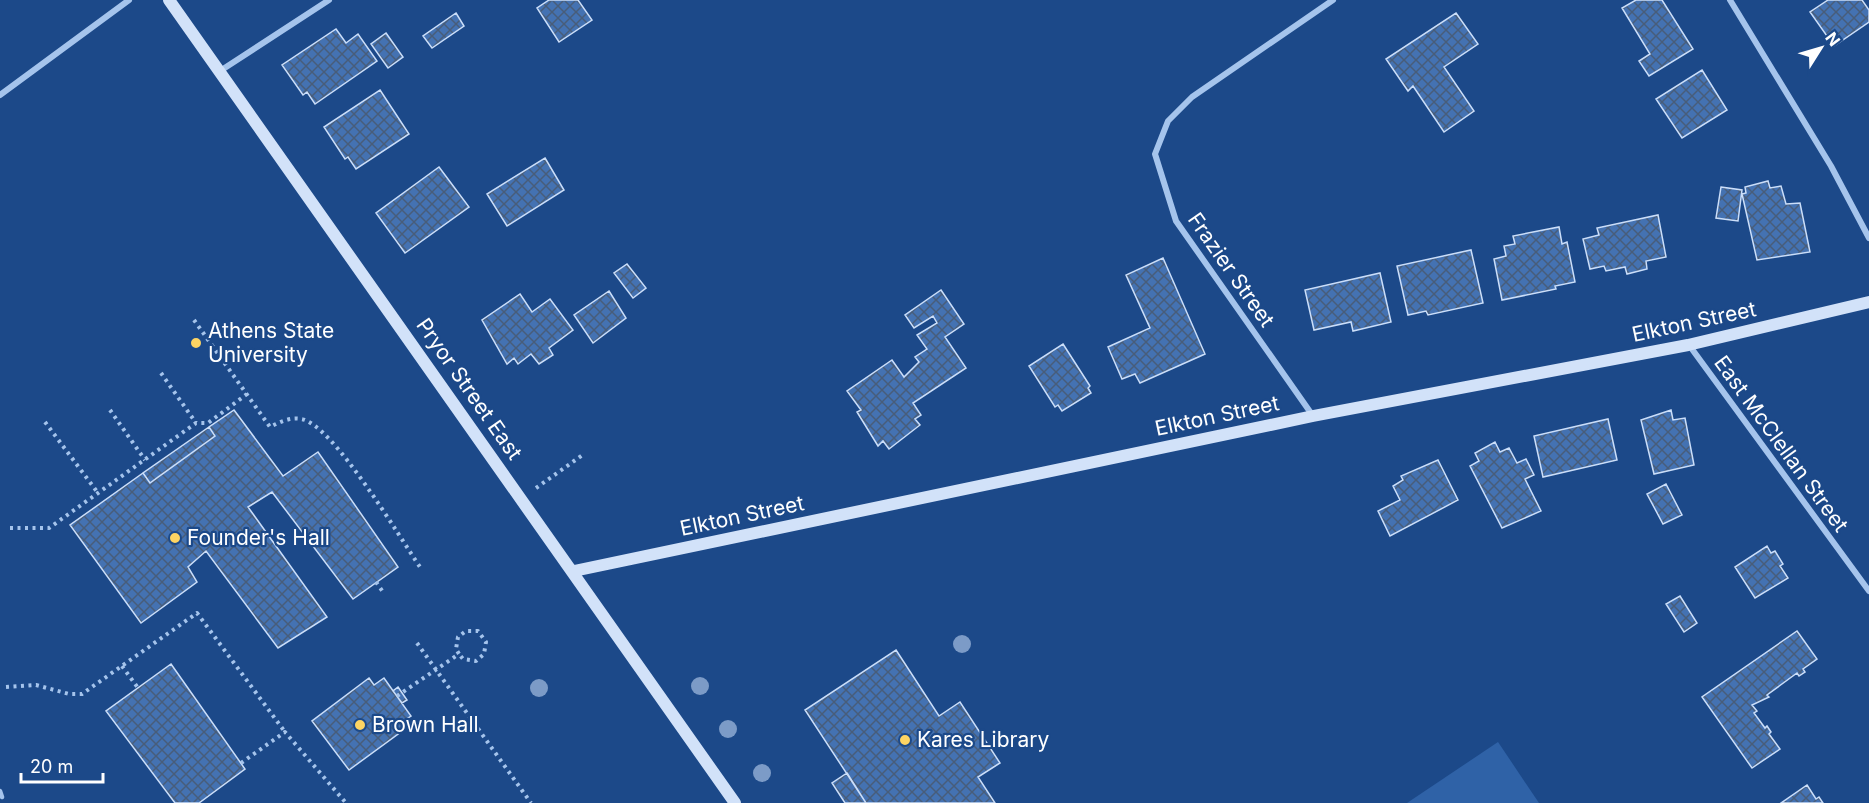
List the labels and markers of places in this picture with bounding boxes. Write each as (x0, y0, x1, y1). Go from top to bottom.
place label: Athens State University (208, 318, 334, 367)
marker: Athens State University (189, 336, 203, 350)
place label: Founder's Hall (187, 525, 330, 550)
marker: Founder's Hall (168, 531, 182, 545)
place label: Brown Hall (372, 712, 479, 737)
marker: Brown Hall (353, 718, 367, 732)
place label: Kares Library (917, 727, 1049, 752)
marker: Kares Library (898, 733, 912, 747)

